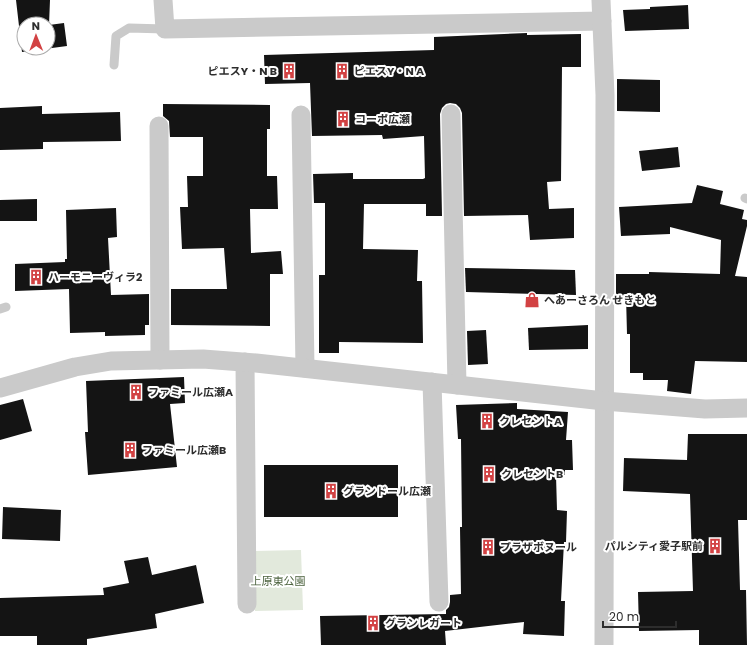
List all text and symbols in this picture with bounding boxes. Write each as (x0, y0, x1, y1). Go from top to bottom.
north arrow (16, 16, 56, 56)
text: N (32, 18, 40, 34)
building icon: ピエスY・N B (280, 62, 298, 80)
building icon: ピエスY・N A (333, 62, 351, 80)
place label: ピエスY・N B (208, 63, 277, 79)
place label: ピエスY・N A (354, 63, 424, 79)
building icon: コーポ広瀬 (334, 110, 352, 128)
place label: コーポ広瀬 (355, 111, 410, 127)
building icon: ハーモニーヴィラ2 (27, 268, 45, 286)
place label: ハーモニーヴィラ2 (48, 269, 142, 285)
shop icon: へあーさろん せきもと (523, 291, 541, 309)
place label: へあーさろん せきもと (544, 292, 656, 308)
building icon: ファミール広瀬A (127, 383, 145, 401)
place label: ファミール広瀬A (148, 384, 233, 400)
building icon: クレセントA (478, 412, 496, 430)
place label: クレセントA (499, 413, 562, 429)
building icon: ファミール広瀬B (121, 441, 139, 459)
place label: ファミール広瀬B (142, 442, 226, 458)
building icon: クレセントB (480, 465, 498, 483)
place label: クレセントB (501, 466, 563, 482)
building icon: グランドール広瀬 (322, 482, 340, 500)
place label: グランドール広瀬 (343, 483, 431, 499)
building icon: パルシティ愛子駅前 (706, 537, 724, 555)
building icon: プラザボヌール (479, 538, 497, 556)
place label: パルシティ愛子駅前 (605, 538, 703, 554)
place label: プラザボヌール (500, 539, 577, 555)
park label: 上原東公園 (251, 573, 306, 589)
scale bar (603, 603, 676, 629)
text: 20 m (609, 608, 639, 625)
building icon: グランレガート (364, 614, 382, 632)
place label: グランレガート (385, 615, 462, 631)

